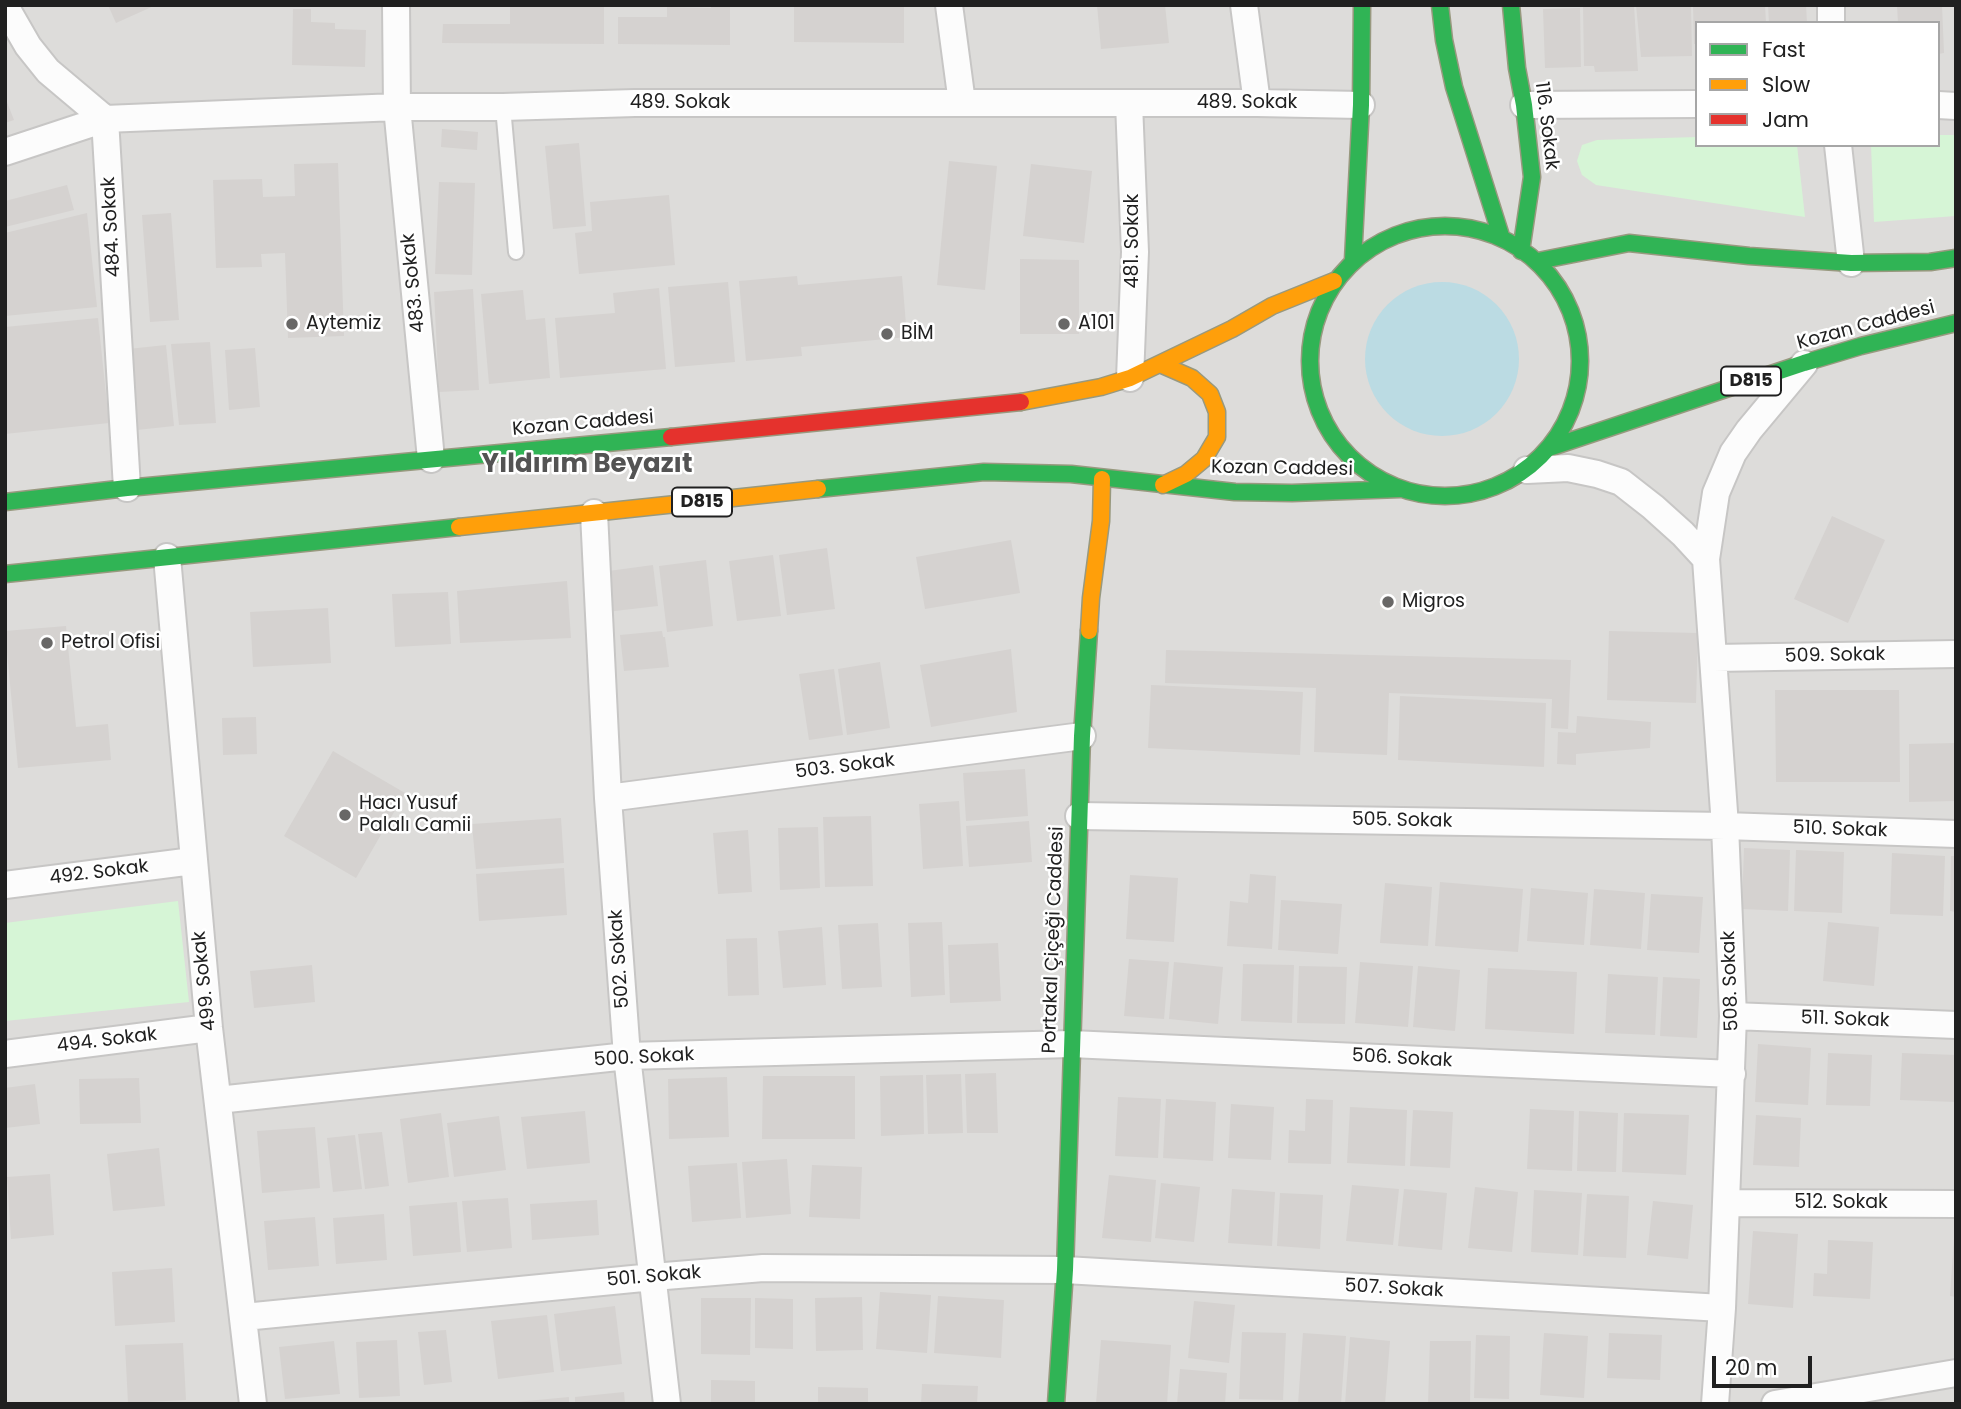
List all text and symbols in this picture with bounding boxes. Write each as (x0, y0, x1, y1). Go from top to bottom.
legend (1695, 21, 1940, 147)
text: Fast (1762, 35, 1805, 64)
text: Slow (1762, 70, 1810, 99)
street label: 116. Sokak (1529, 80, 1563, 172)
street label: 489. Sokak (630, 92, 730, 114)
street label: 489. Sokak (1197, 92, 1297, 114)
text: Jam (1762, 105, 1809, 134)
street label: 484. Sokak (98, 176, 126, 278)
street label: 481. Sokak (1122, 194, 1144, 288)
street label: 483. Sokak (397, 232, 431, 334)
street label: Kozan Caddesi (1795, 297, 1937, 355)
place label: Aytemiz (306, 313, 381, 335)
place label: A101 (1078, 313, 1115, 335)
marker: Aytemiz (284, 316, 300, 332)
marker: A101 (1056, 316, 1072, 332)
place label: BİM (901, 323, 934, 345)
marker: BİM (879, 326, 895, 342)
road number: D815 (1721, 366, 1781, 396)
street label: Kozan Caddesi (511, 406, 655, 442)
district label: Yıldırım Beyazıt (481, 449, 693, 481)
street label: Kozan Caddesi (1211, 456, 1353, 482)
road number: D815 (672, 488, 732, 516)
place label: Migros (1402, 591, 1465, 613)
marker: Migros (1380, 594, 1396, 610)
place label: Petrol Ofisi (61, 632, 160, 654)
marker: Petrol Ofisi (39, 635, 55, 651)
street label: 509. Sokak (1784, 644, 1886, 668)
street label: 503. Sokak (794, 750, 896, 784)
place label: Hacı Yusuf Palalı Camii (359, 793, 471, 837)
marker: Hacı Yusuf Palalı Camii (337, 807, 353, 823)
street label: 505. Sokak (1352, 809, 1452, 833)
street label: 510. Sokak (1792, 817, 1888, 843)
street label: Portakal Çiçeği Caddesi (1039, 826, 1069, 1054)
street label: 492. Sokak (48, 856, 150, 890)
street label: 502. Sokak (605, 909, 635, 1009)
street label: 499. Sokak (188, 930, 222, 1032)
street label: 508. Sokak (1718, 930, 1744, 1032)
street label: 511. Sokak (1800, 1007, 1890, 1033)
street label: 494. Sokak (56, 1024, 158, 1058)
street label: 500. Sokak (593, 1044, 695, 1072)
street label: 506. Sokak (1351, 1045, 1453, 1073)
street label: 512. Sokak (1794, 1192, 1888, 1214)
street label: 501. Sokak (606, 1262, 702, 1292)
street label: 507. Sokak (1344, 1275, 1444, 1303)
scale bar (1716, 1342, 1816, 1386)
text: 20 m (1725, 1353, 1778, 1382)

